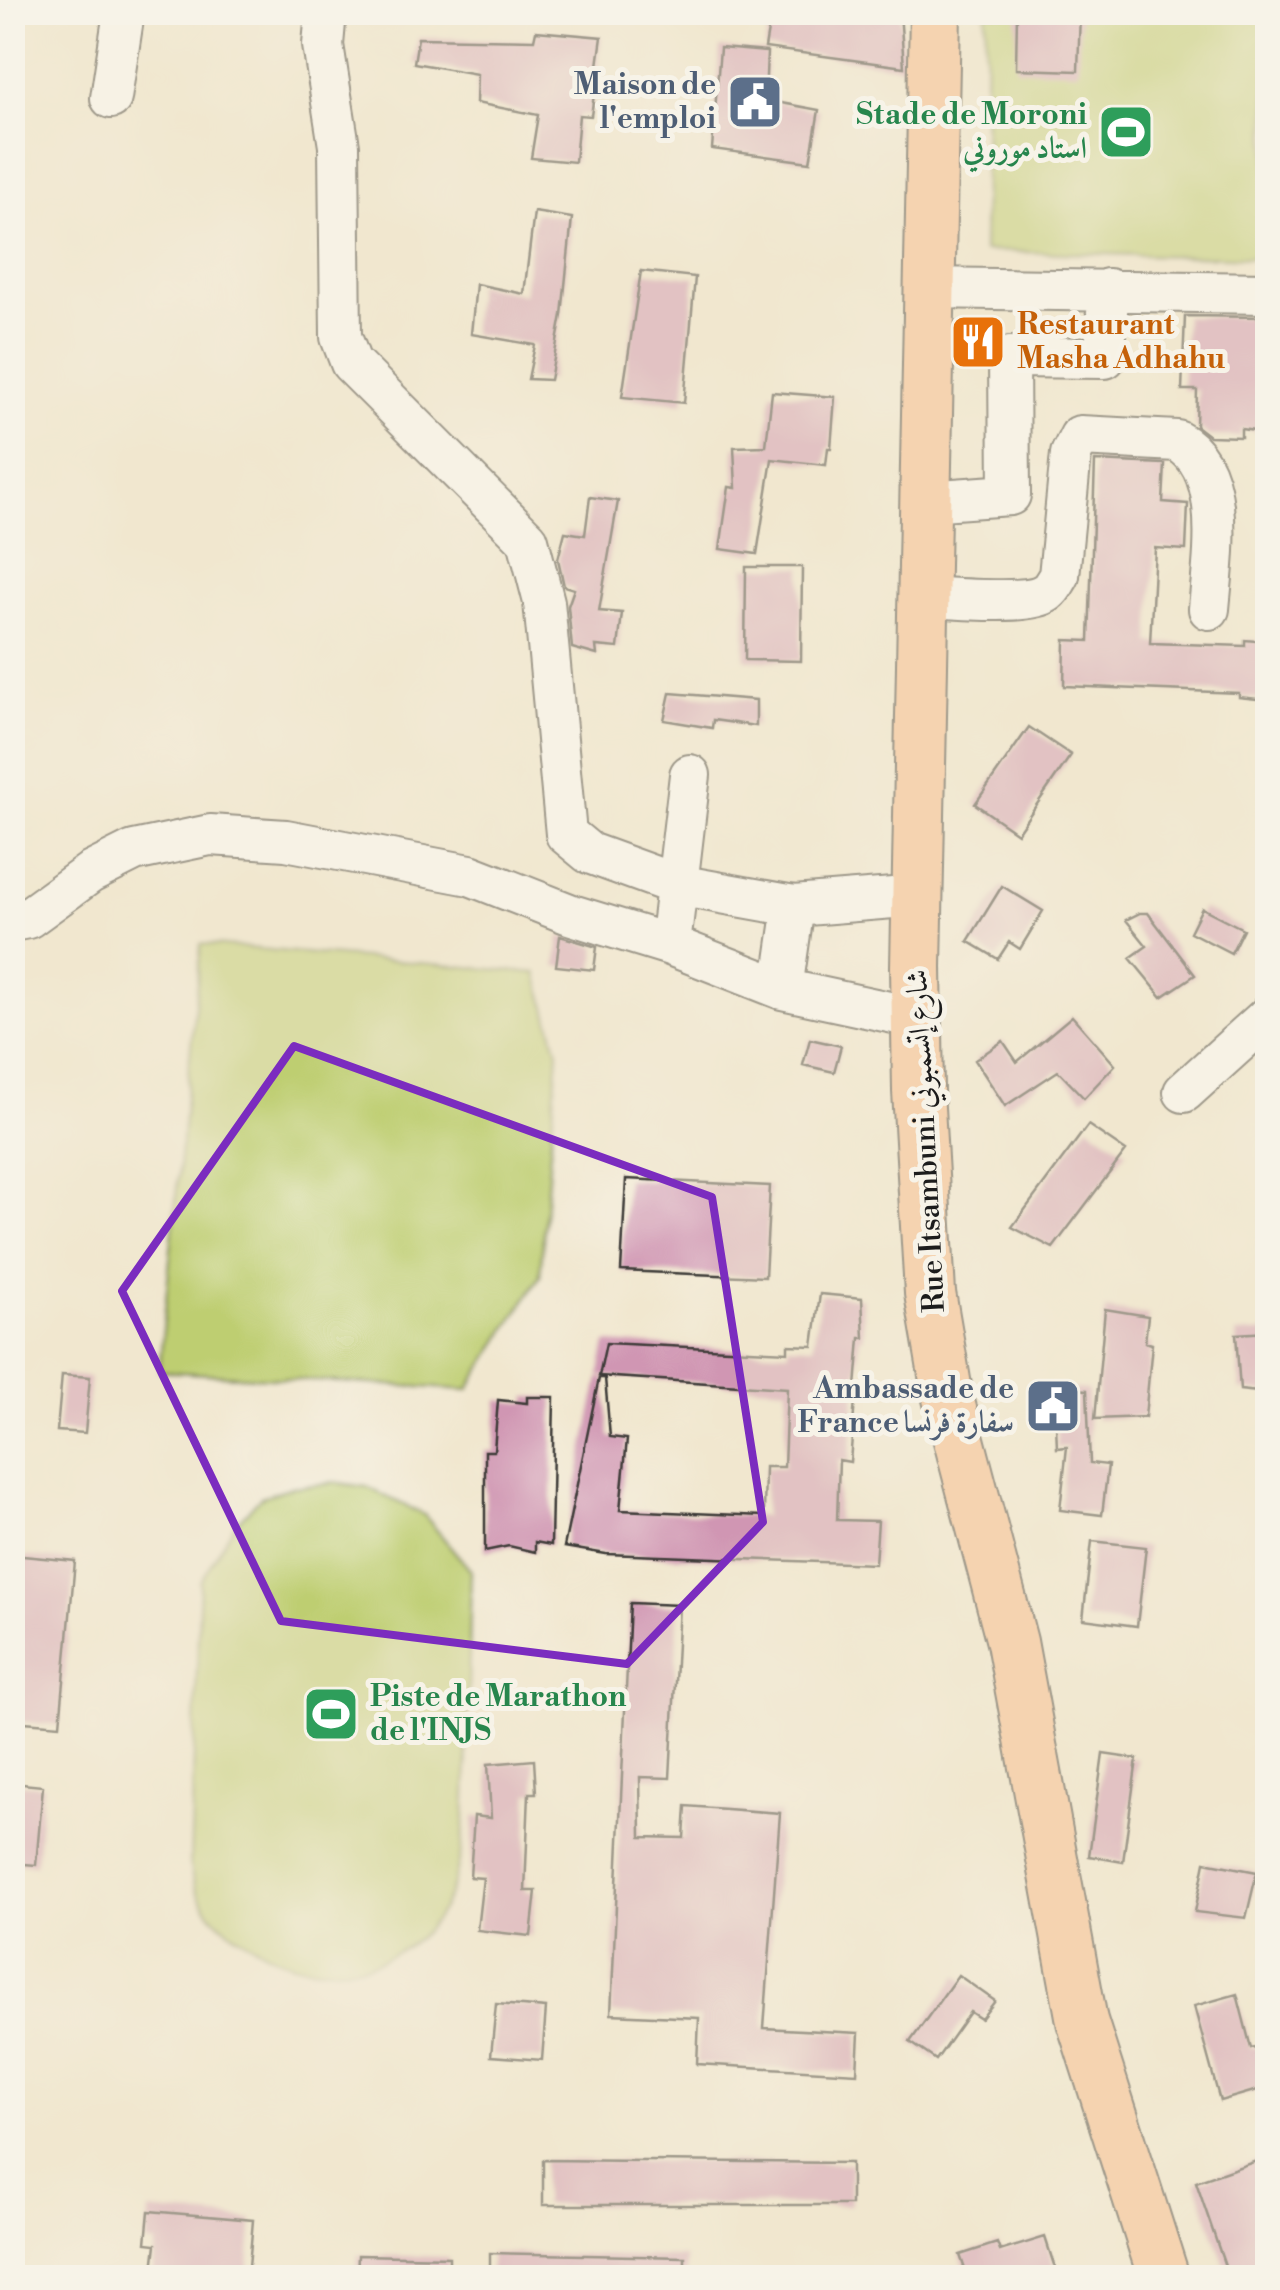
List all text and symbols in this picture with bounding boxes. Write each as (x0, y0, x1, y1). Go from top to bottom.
place label: Maison de l'emploi (574, 66, 716, 138)
public building icon: Maison de l'emploi (725, 72, 785, 132)
place label: Stade de Moroni استاد موروني (856, 96, 1087, 173)
sports icon: Stade de Moroni استاد موروني (1096, 102, 1156, 162)
place label: Restaurant Masha Adhahu (1017, 306, 1226, 378)
restaurant icon: Restaurant Masha Adhahu (948, 312, 1008, 372)
street label: Rue Itsambuni شارع إتسمبوني (898, 968, 959, 1314)
place label: Ambassade de France سفارة فرنسا (797, 1370, 1014, 1442)
public building icon: Ambassade de France سفارة فرنسا (1023, 1376, 1083, 1436)
place label: Piste de Marathon de l'INJS (370, 1678, 627, 1750)
sports icon: Piste de Marathon de l'INJS (301, 1684, 361, 1744)

